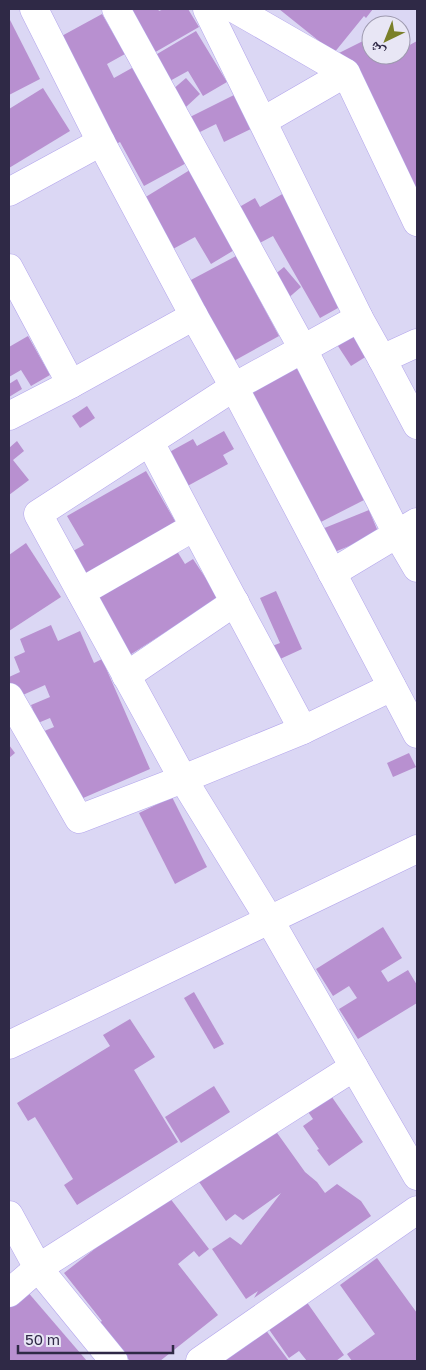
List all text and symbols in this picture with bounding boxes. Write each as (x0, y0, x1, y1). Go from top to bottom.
north arrow (361, 15, 411, 65)
text: ش (365, 38, 389, 61)
scale bar (18, 1322, 172, 1354)
text: 50 m (25, 1330, 60, 1348)

